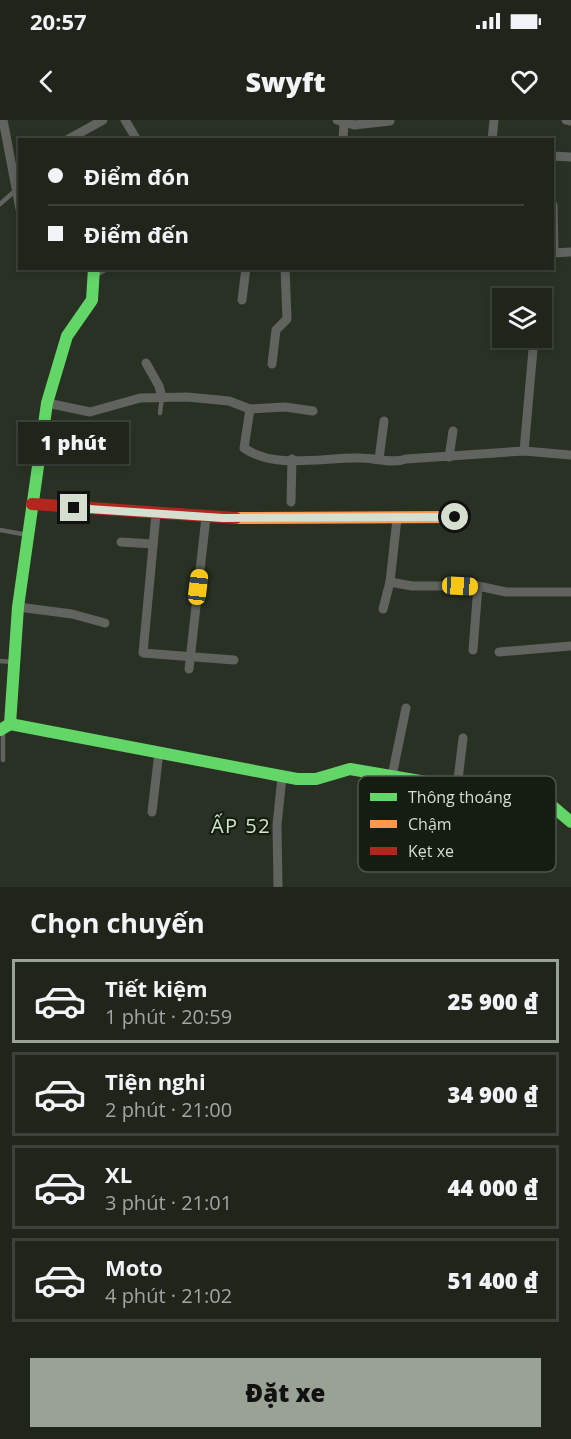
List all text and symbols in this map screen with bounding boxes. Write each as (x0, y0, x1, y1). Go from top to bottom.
text: 20:57 (30, 6, 87, 36)
text: Swyft (245, 63, 326, 100)
icon: back (30, 65, 63, 98)
icon: heart (508, 65, 541, 98)
text: Điểm đón (84, 161, 190, 191)
text: Điểm đến (84, 219, 189, 249)
map controls (492, 288, 552, 348)
button: layers (492, 288, 552, 348)
callout: 1 phút (19, 421, 130, 463)
text: 1 phút (41, 429, 106, 456)
route end (60, 494, 87, 521)
route start (441, 503, 468, 530)
car (187, 568, 209, 606)
car (442, 576, 478, 596)
legend (358, 776, 556, 872)
text: Thông thoáng (408, 786, 512, 808)
district label: ẤP 52 (211, 812, 271, 839)
text: Chậm (408, 813, 452, 835)
text: Kẹt xe (408, 840, 454, 862)
text: Chọn chuyến (30, 904, 205, 941)
text: Tiết kiệm (105, 973, 208, 1003)
icon: car (33, 974, 87, 1028)
text: 25 900 ₫ (448, 986, 538, 1016)
text: 1 phút · 20:59 (105, 1003, 232, 1030)
text: Tiện nghi (105, 1066, 206, 1096)
icon: car (33, 1067, 87, 1121)
text: 34 900 ₫ (448, 1079, 538, 1109)
text: 2 phút · 21:00 (105, 1096, 232, 1123)
text: XL (105, 1159, 132, 1189)
icon: car (33, 1160, 87, 1214)
text: 44 000 ₫ (448, 1172, 538, 1202)
text: 3 phút · 21:01 (105, 1189, 232, 1216)
text: Moto (105, 1252, 163, 1282)
icon: car (33, 1253, 87, 1307)
text: 51 400 ₫ (448, 1265, 538, 1295)
text: 4 phút · 21:02 (105, 1282, 232, 1309)
button: Đặt xe (30, 1358, 541, 1427)

